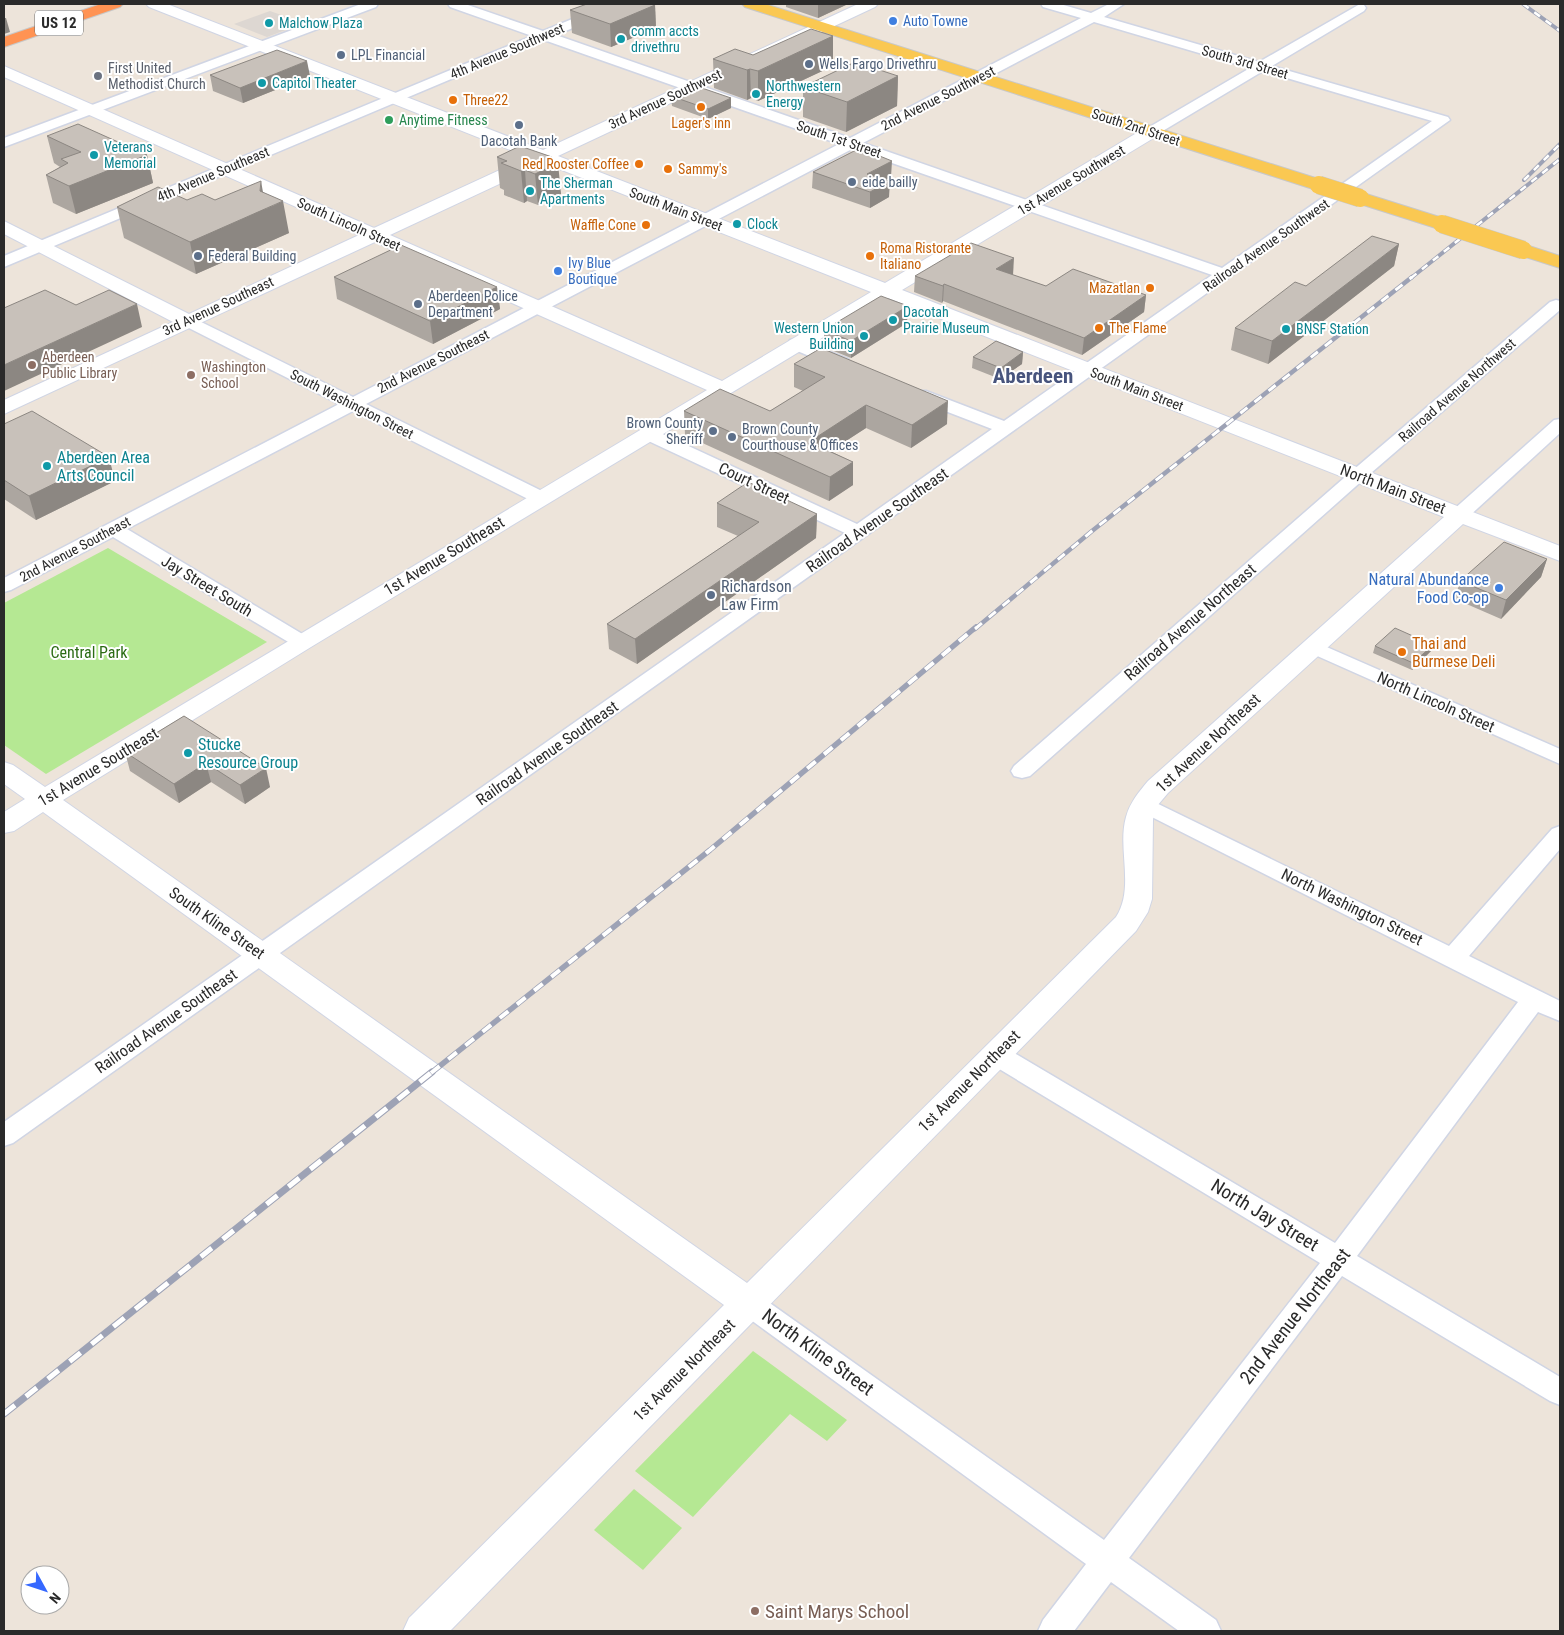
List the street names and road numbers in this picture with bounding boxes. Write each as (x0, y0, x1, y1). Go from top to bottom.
road number: US 12 (35, 10, 83, 36)
street label: 4th Avenue Southwest (447, 20, 567, 82)
street label: South 3rd Street (1200, 42, 1290, 82)
street label: 2nd Avenue Southwest (878, 62, 998, 134)
street label: 3rd Avenue Southwest (606, 66, 724, 132)
street label: South 2nd Street (1090, 105, 1182, 149)
street label: South 1st Street (794, 117, 884, 161)
street label: 1st Avenue Southwest (1014, 142, 1128, 218)
street label: 4th Avenue Southeast (155, 143, 271, 205)
street label: South Main Street (627, 184, 725, 234)
street label: South Lincoln Street (295, 194, 403, 254)
street label: Railroad Avenue Southwest (1200, 195, 1332, 295)
street label: 3rd Avenue Southeast (160, 273, 276, 339)
street label: 2nd Avenue Southeast (375, 326, 491, 396)
street label: Railroad Avenue Northwest (1395, 335, 1519, 445)
street label: South Main Street (1088, 364, 1186, 414)
street label: South Washington Street (288, 366, 416, 442)
street label: Court Street (716, 458, 793, 508)
street label: North Main Street (1337, 460, 1449, 518)
street label: Railroad Avenue Southeast (802, 464, 952, 576)
street label: 1st Avenue Southeast (380, 512, 508, 599)
street label: 2nd Avenue Southeast (17, 513, 133, 585)
street label: Jay Street South (158, 551, 256, 621)
street label: Railroad Avenue Northeast (1120, 560, 1260, 684)
street label: North Lincoln Street (1374, 668, 1498, 736)
street label: 1st Avenue Northeast (1152, 689, 1264, 796)
street label: Railroad Avenue Southeast (472, 697, 622, 809)
street label: 1st Avenue Southeast (34, 723, 162, 810)
street label: North Washington Street (1278, 865, 1426, 950)
street label: South Kline Street (165, 883, 269, 963)
street label: Railroad Avenue Southeast (91, 965, 241, 1077)
street label: 1st Avenue Northeast (914, 1026, 1024, 1136)
street label: North Jay Street (1207, 1174, 1323, 1256)
street label: 2nd Avenue Northeast (1235, 1243, 1355, 1389)
street label: North Kline Street (758, 1304, 878, 1400)
street label: 1st Avenue Northeast (629, 1315, 739, 1425)

